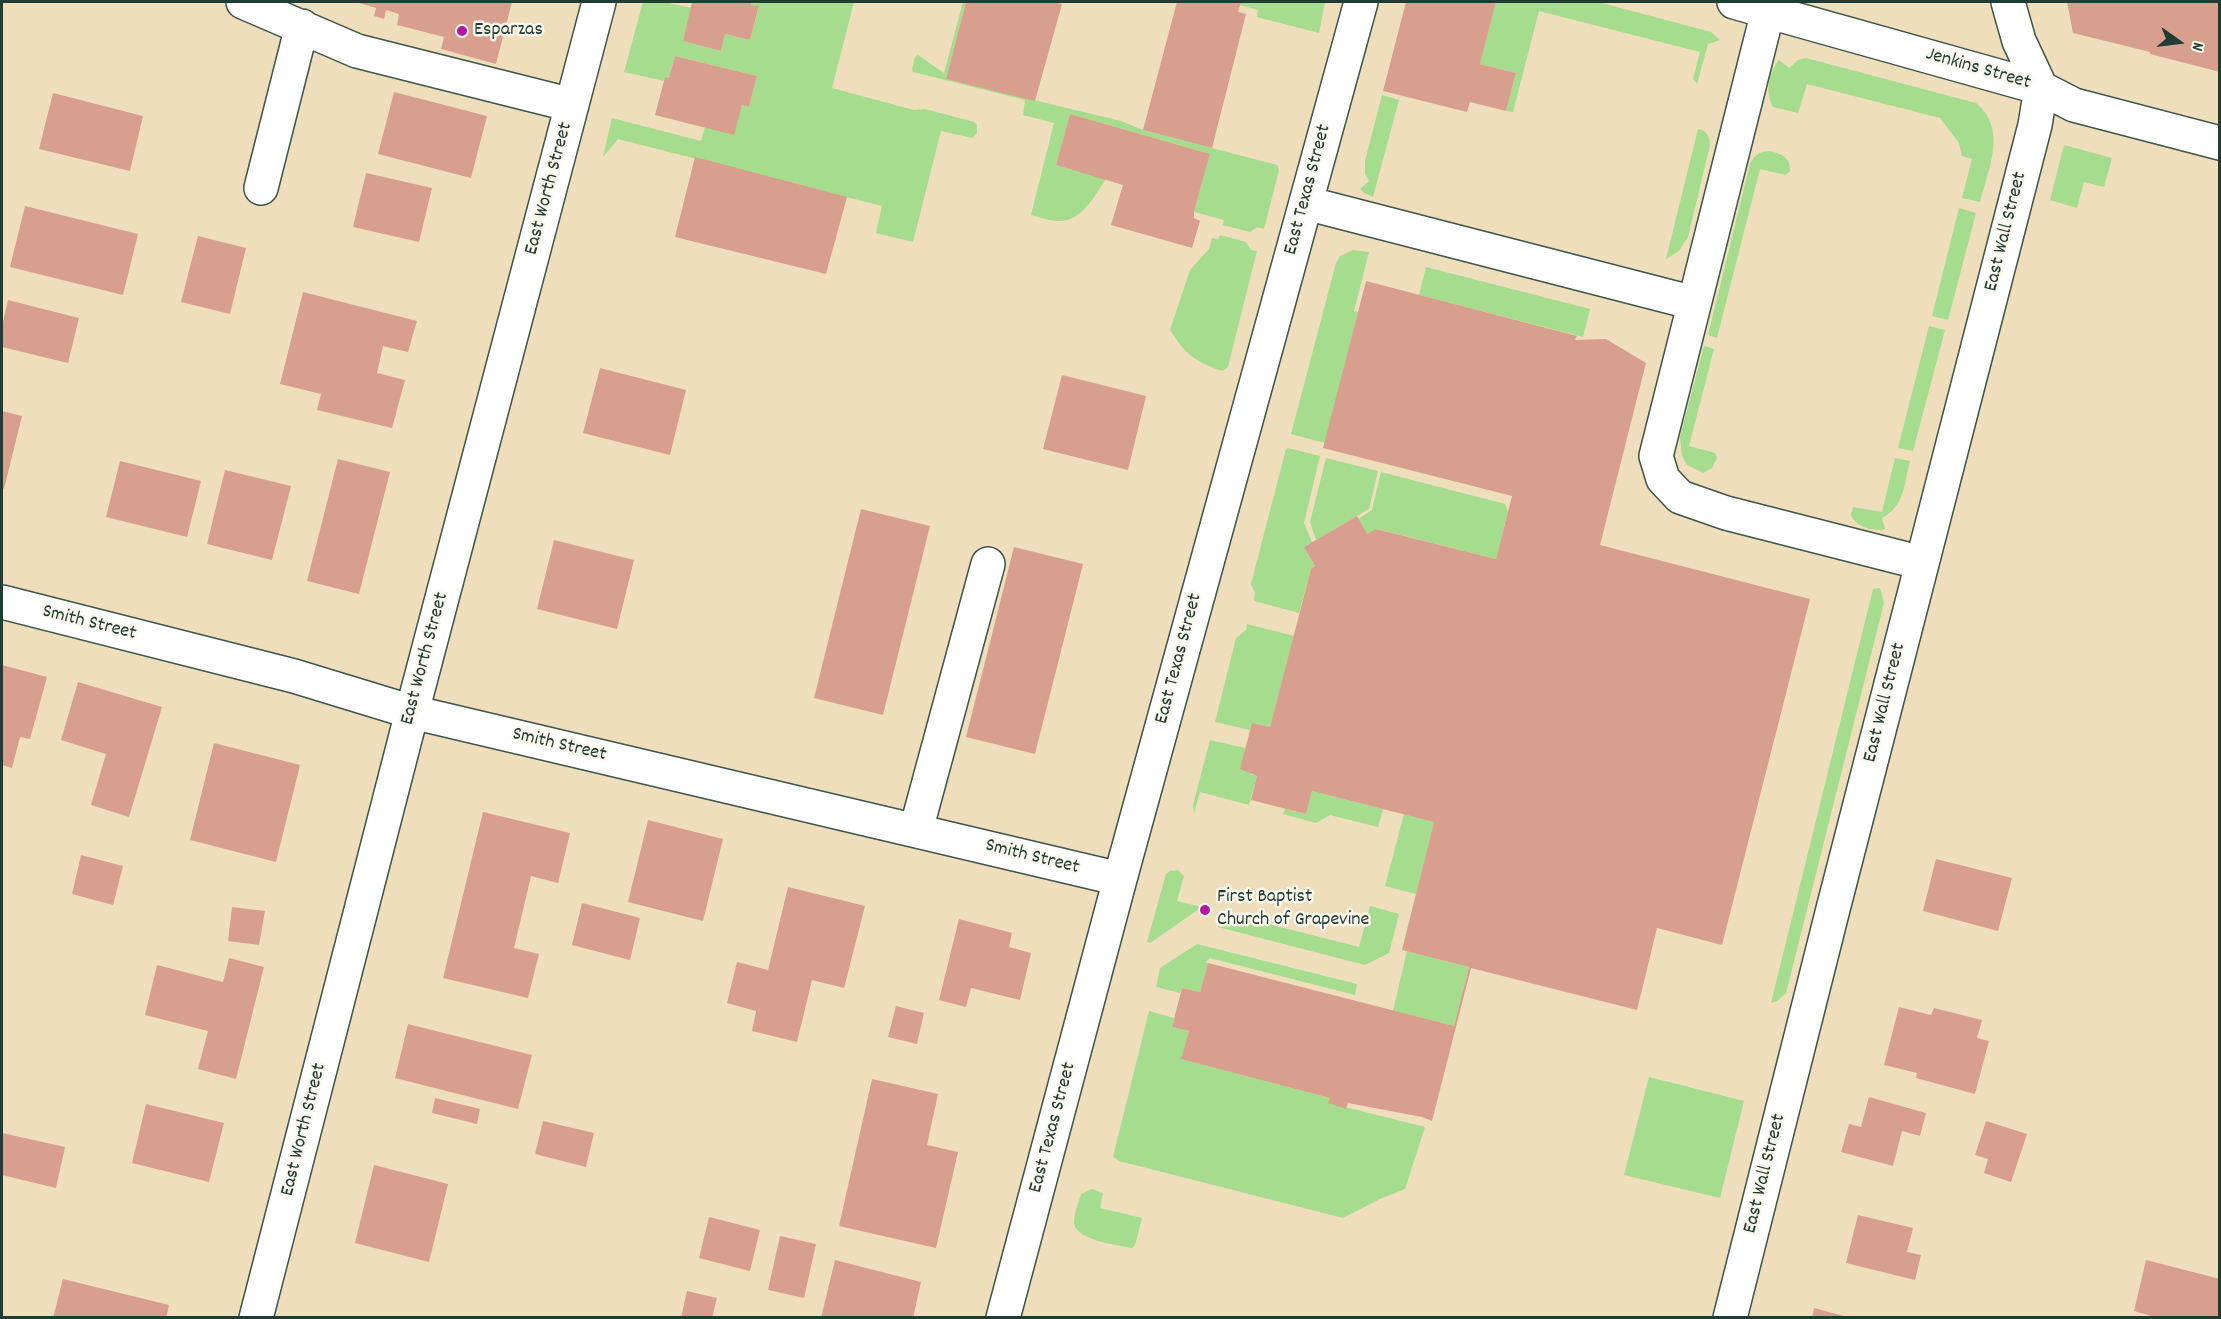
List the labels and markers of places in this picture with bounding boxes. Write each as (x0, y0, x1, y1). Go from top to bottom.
place label: Esparzas (474, 19, 543, 43)
marker: Esparzas (455, 24, 469, 38)
place label: First Baptist Church of Grapevine (1217, 886, 1369, 933)
marker: First Baptist Church of Grapevine (1198, 903, 1212, 917)

